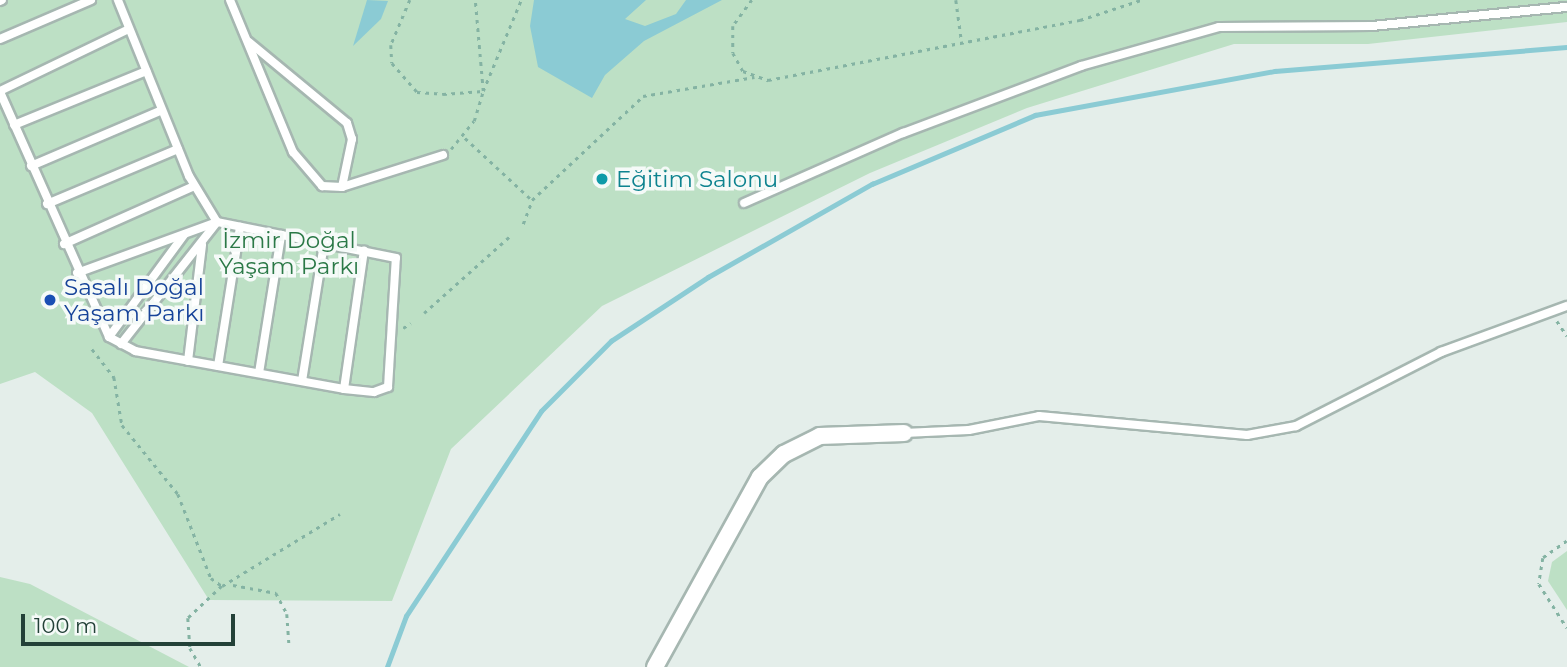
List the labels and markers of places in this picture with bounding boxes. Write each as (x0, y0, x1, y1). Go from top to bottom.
place label: Eğitim Salonu (616, 165, 778, 193)
marker: Eğitim Salonu (594, 171, 610, 187)
place label: Sasalı Doğal Yaşam Parkı (64, 273, 204, 327)
marker: Sasalı Doğal Yaşam Parkı (42, 292, 58, 308)

